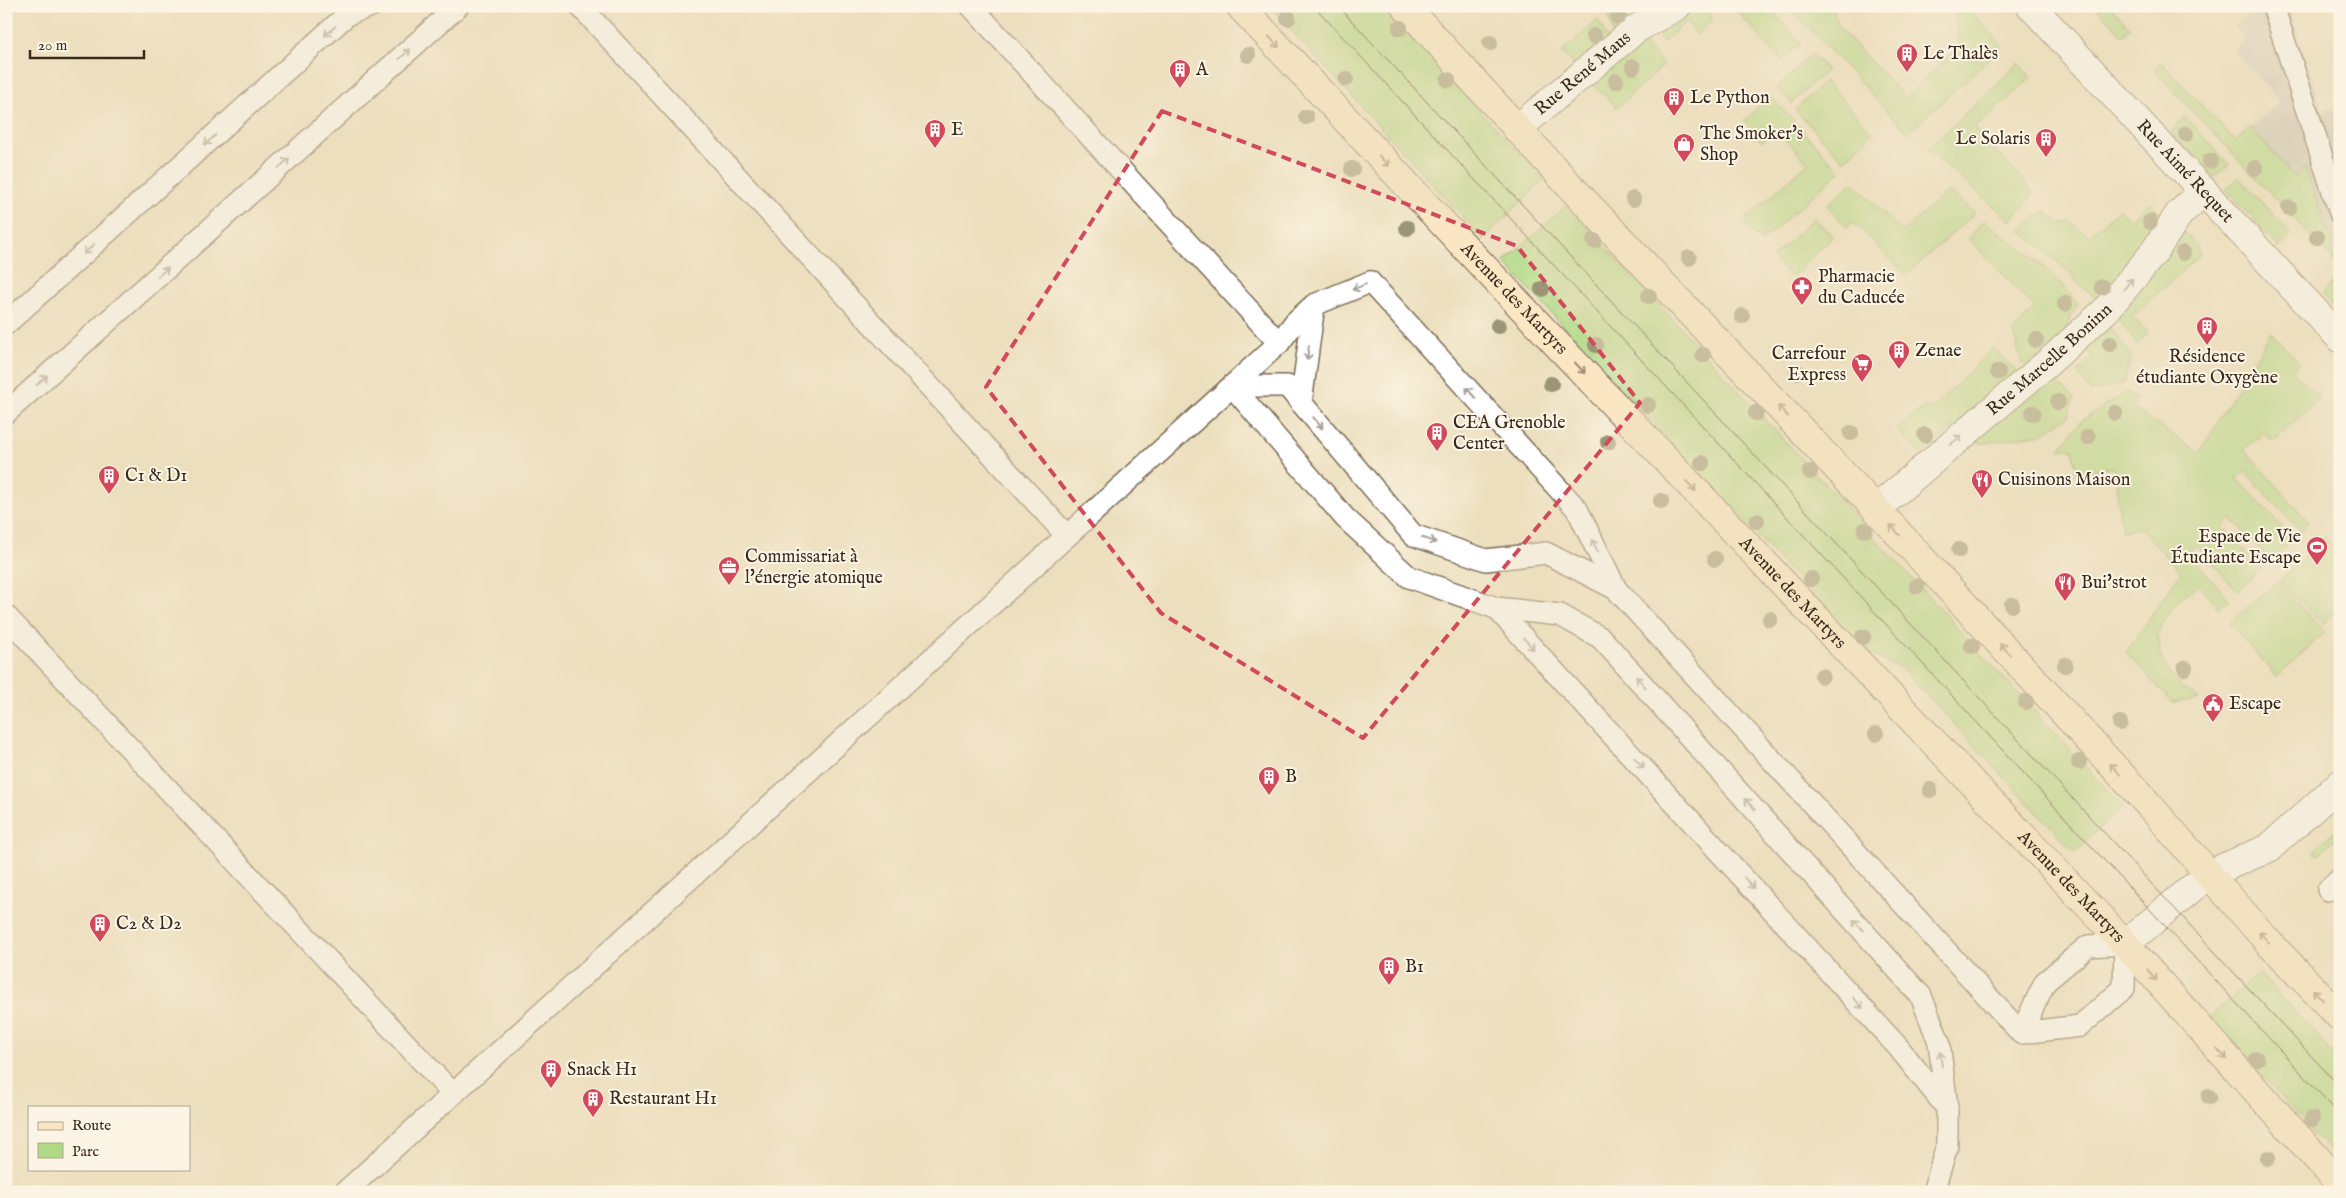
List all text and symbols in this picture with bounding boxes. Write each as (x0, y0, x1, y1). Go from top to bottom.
one-way arrow (324, 25, 337, 37)
street label: Rue René Maus (1530, 27, 1636, 121)
scale bar (30, 28, 144, 60)
one-way arrow (1268, 35, 1279, 48)
text: 20 m (38, 36, 68, 55)
building icon: Le Thalès (1895, 42, 1919, 73)
place label: Le Thalès (1923, 43, 1998, 66)
one-way arrow (398, 48, 411, 60)
building icon: A (1168, 58, 1192, 89)
place label: A (1195, 59, 1209, 82)
building icon: Le Python (1662, 86, 1686, 117)
place label: Le Python (1690, 87, 1770, 110)
street label: Rue Aimé Requet (2131, 115, 2239, 228)
building icon: E (923, 118, 947, 149)
place label: E (951, 119, 963, 142)
place label: The Smoker's Shop (1700, 123, 1803, 167)
building icon: Le Solaris (2034, 127, 2058, 158)
place label: Le Solaris (1956, 128, 2030, 151)
shop icon: The Smoker's Shop (1672, 132, 1696, 163)
one-way arrow (203, 134, 216, 146)
one-way arrow (1378, 154, 1390, 167)
one-way arrow (277, 157, 290, 169)
street label: Avenue des Martyrs (1455, 237, 1573, 360)
one-way arrow (83, 243, 96, 254)
one-way arrow (157, 266, 170, 278)
place label: Pharmacie du Caducée (1818, 266, 1905, 310)
pharmacy icon: Pharmacie du Caducée (1790, 275, 1814, 306)
one-way arrow (2122, 278, 2133, 291)
one-way arrow (1352, 283, 1367, 292)
street label: Rue Marcelle Boninn (1982, 298, 2117, 421)
building icon: Résidence étudiante Oxygène (2195, 315, 2219, 346)
building icon: Zenae (1887, 339, 1911, 370)
place label: Zenae (1915, 340, 1962, 363)
place label: Carrefour Express (1772, 343, 1846, 387)
one-way arrow (1303, 345, 1313, 361)
place label: Résidence étudiante Oxygène (2136, 346, 2278, 390)
supermarket icon: Carrefour Express (1850, 352, 1874, 383)
one-way arrow (1574, 362, 1586, 375)
one-way arrow (36, 375, 49, 386)
one-way arrow (1465, 387, 1477, 400)
one-way arrow (1777, 405, 1789, 418)
place label: CEA Grenoble Center (1453, 412, 1566, 456)
one-way arrow (1313, 417, 1324, 430)
building icon: CEA Grenoble Center (1425, 421, 1449, 452)
one-way arrow (1949, 434, 1962, 446)
building icon: C1 & D1 (97, 464, 121, 495)
place label: C1 & D1 (125, 465, 187, 488)
restaurant icon: Cuisinons Maison (1970, 468, 1994, 499)
place label: Cuisinons Maison (1998, 469, 2131, 492)
one-way arrow (1685, 480, 1697, 493)
one-way arrow (1889, 523, 1901, 536)
place label: Espace de Vie Étudiante Escape (2171, 526, 2301, 570)
street label: Avenue des Martyrs (1733, 531, 1851, 654)
sports icon: Espace de Vie Étudiante Escape (2305, 535, 2329, 566)
one-way arrow (1420, 536, 1436, 545)
one-way arrow (1590, 539, 1599, 554)
place label: Commissariat à l'énergie atomique (745, 546, 883, 590)
office icon: Commissariat à l'énergie atomique (717, 555, 741, 586)
restaurant icon: Bui'strot (2053, 571, 2077, 602)
place label: Bui'strot (2081, 572, 2147, 595)
one-way arrow (1523, 637, 1535, 650)
one-way arrow (1999, 643, 2011, 656)
one-way arrow (1635, 676, 1647, 689)
public building icon: Escape (2201, 692, 2225, 723)
place label: Escape (2229, 693, 2281, 716)
one-way arrow (1633, 757, 1645, 770)
one-way arrow (2109, 762, 2121, 775)
building icon: B (1257, 765, 1281, 796)
place label: B (1285, 766, 1297, 789)
one-way arrow (1744, 797, 1755, 810)
street label: Avenue des Martyrs (2012, 825, 2130, 948)
one-way arrow (1743, 877, 1755, 890)
building icon: C2 & D2 (88, 912, 112, 943)
place label: C2 & D2 (116, 913, 182, 936)
one-way arrow (1852, 918, 1864, 931)
one-way arrow (2258, 930, 2269, 943)
building icon: B1 (1377, 955, 1401, 986)
place label: B1 (1405, 956, 1424, 979)
one-way arrow (2146, 969, 2158, 982)
one-way arrow (2312, 988, 2324, 1001)
one-way arrow (1852, 997, 1864, 1010)
one-way arrow (2216, 1048, 2228, 1061)
one-way arrow (1936, 1052, 1946, 1068)
building icon: Snack H1 (539, 1058, 563, 1089)
place label: Snack H1 (567, 1059, 637, 1082)
building icon: Restaurant H1 (581, 1087, 605, 1118)
place label: Restaurant H1 (609, 1088, 717, 1111)
legend (28, 1106, 190, 1170)
text: Route (72, 1116, 111, 1135)
text: Parc (72, 1142, 99, 1161)

